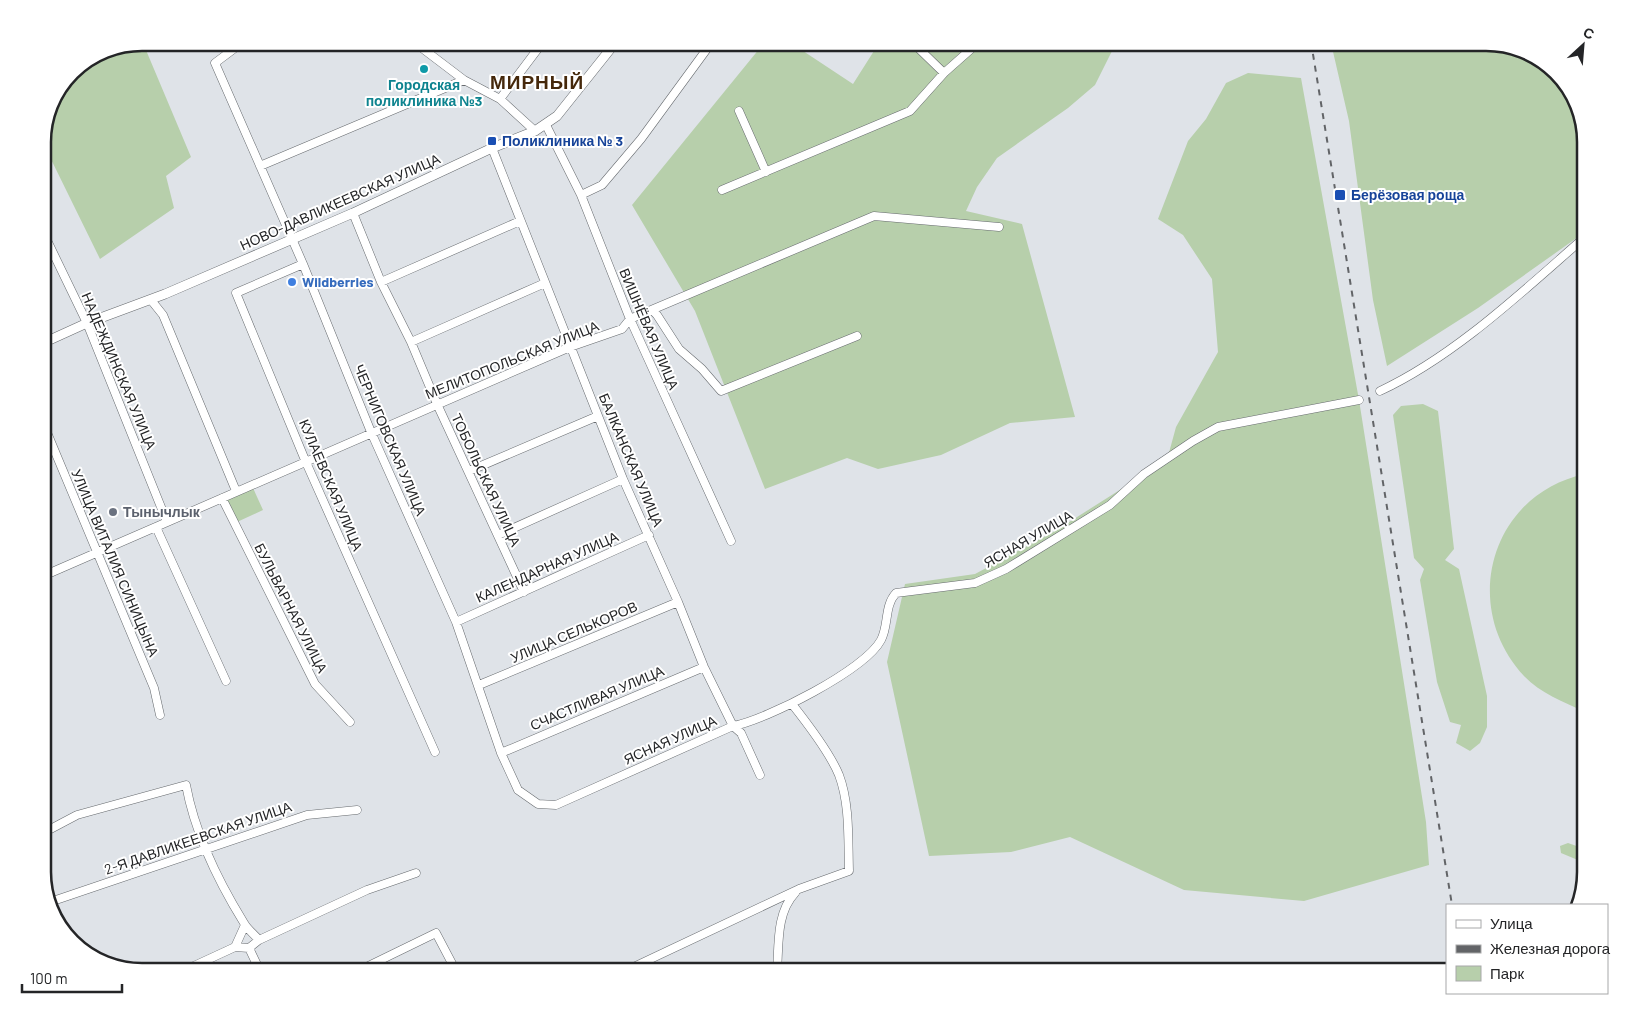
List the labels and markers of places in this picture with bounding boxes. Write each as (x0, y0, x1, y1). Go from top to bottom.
marker: Городская поликлиника №3 (418, 63, 430, 75)
place label: Городская поликлиника №3 (366, 76, 482, 109)
place label: Поликлиника № 3 (502, 132, 623, 149)
marker: Поликлиника № 3 (486, 135, 498, 147)
place label: Берёзовая роща (1351, 186, 1465, 203)
marker: Берёзовая роща (1333, 188, 1347, 202)
place label: Wildberries (302, 273, 374, 290)
marker: Wildberries (286, 276, 298, 288)
place label: Тынычлык (123, 503, 201, 520)
marker: Тынычлык (107, 506, 119, 518)

